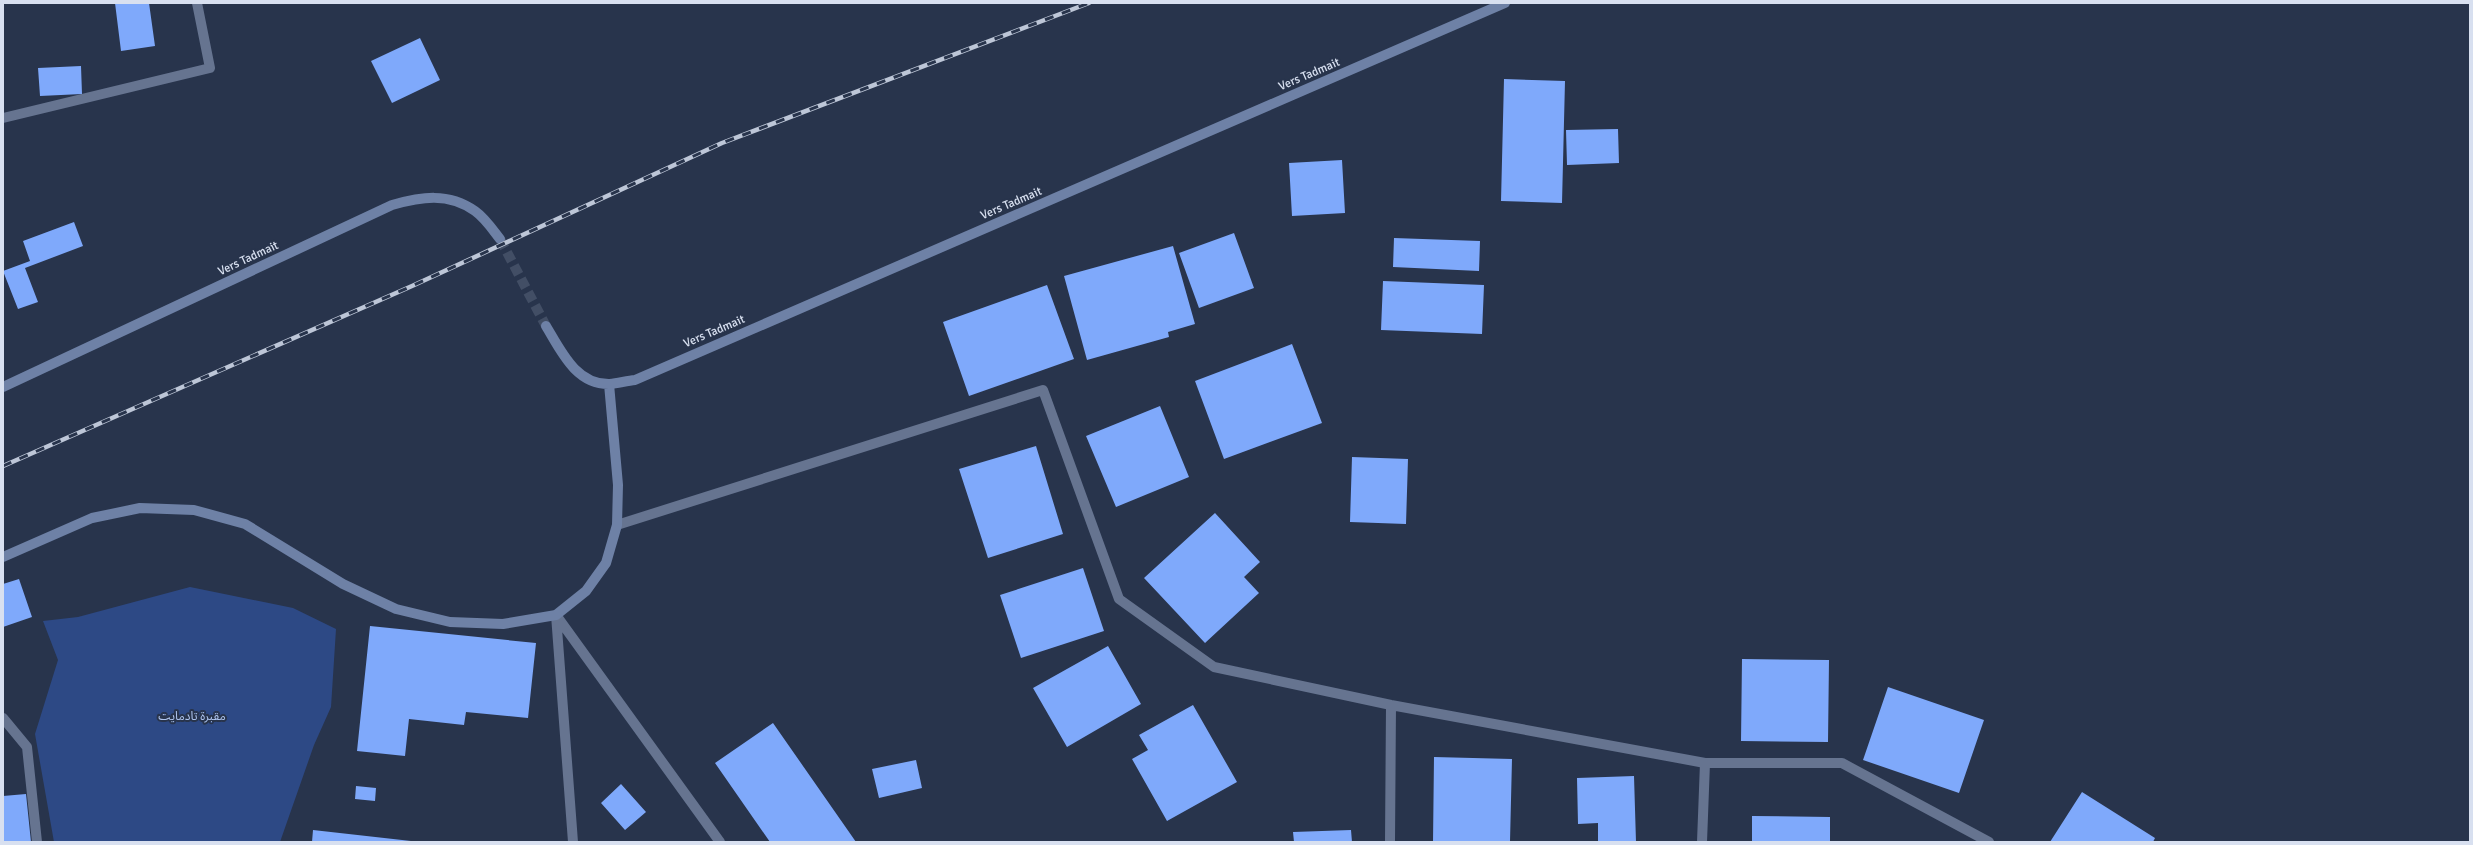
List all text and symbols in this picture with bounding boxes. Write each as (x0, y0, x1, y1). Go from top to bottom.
street label: Vers Tadmait (1276, 55, 1342, 94)
street label: Vers Tadmait (978, 184, 1044, 223)
street label: Vers Tadmait (216, 238, 281, 279)
street label: Vers Tadmait (681, 312, 747, 351)
park label: مقبرة تادمايت (158, 709, 226, 724)

